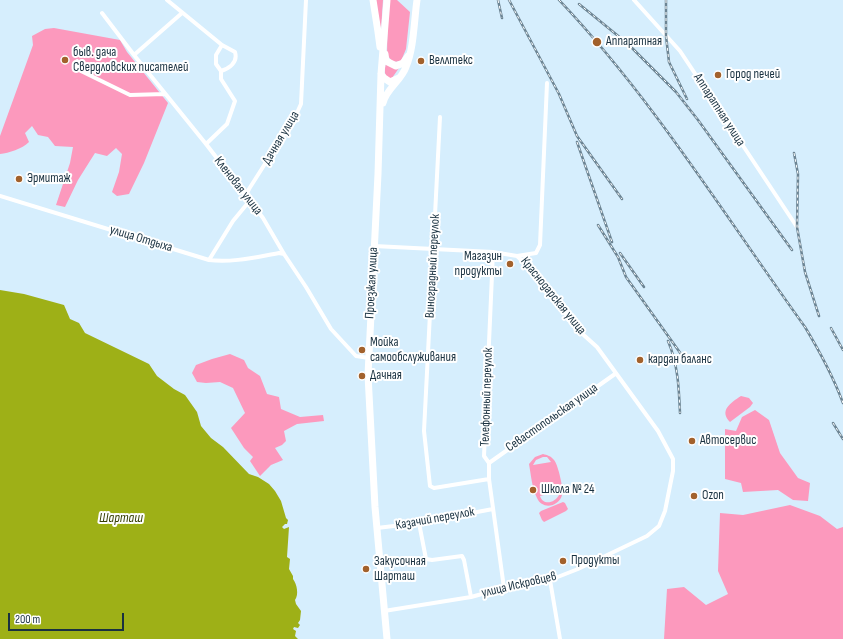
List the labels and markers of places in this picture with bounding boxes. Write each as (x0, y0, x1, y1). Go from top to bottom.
place label: Аппаратная (606, 34, 662, 50)
marker: Аппаратная (591, 36, 603, 48)
place label: быв. дача Свердловских писателей (73, 45, 188, 76)
place label: Веллтекс (429, 53, 473, 69)
marker: быв. дача Свердловских писателей (60, 55, 70, 65)
marker: Веллтекс (416, 56, 426, 66)
place label: Город печей (726, 67, 780, 83)
marker: Город печей (713, 70, 723, 80)
place label: Эрмитаж (27, 171, 71, 187)
marker: Эрмитаж (14, 174, 24, 184)
place label: Магазин продукты (455, 249, 502, 280)
marker: Магазин продукты (505, 259, 515, 269)
place label: Мойка самообслуживания (370, 335, 456, 366)
marker: Мойка самообслуживания (357, 345, 367, 355)
place label: кардан баланс (648, 352, 712, 368)
marker: кардан баланс (635, 355, 645, 365)
place label: Дачная (370, 368, 402, 384)
marker: Дачная (357, 371, 367, 381)
place label: Автосервис (700, 433, 756, 449)
marker: Автосервис (687, 436, 697, 446)
place label: Школа № 24 (541, 482, 594, 498)
marker: Школа № 24 (528, 485, 538, 495)
place label: Ozon (702, 488, 724, 504)
marker: Ozon (689, 491, 699, 501)
place label: Продукты (571, 553, 619, 569)
place label: Закусочная Шарташ (374, 554, 426, 585)
marker: Продукты (558, 556, 568, 566)
marker: Закусочная Шарташ (361, 564, 371, 574)

